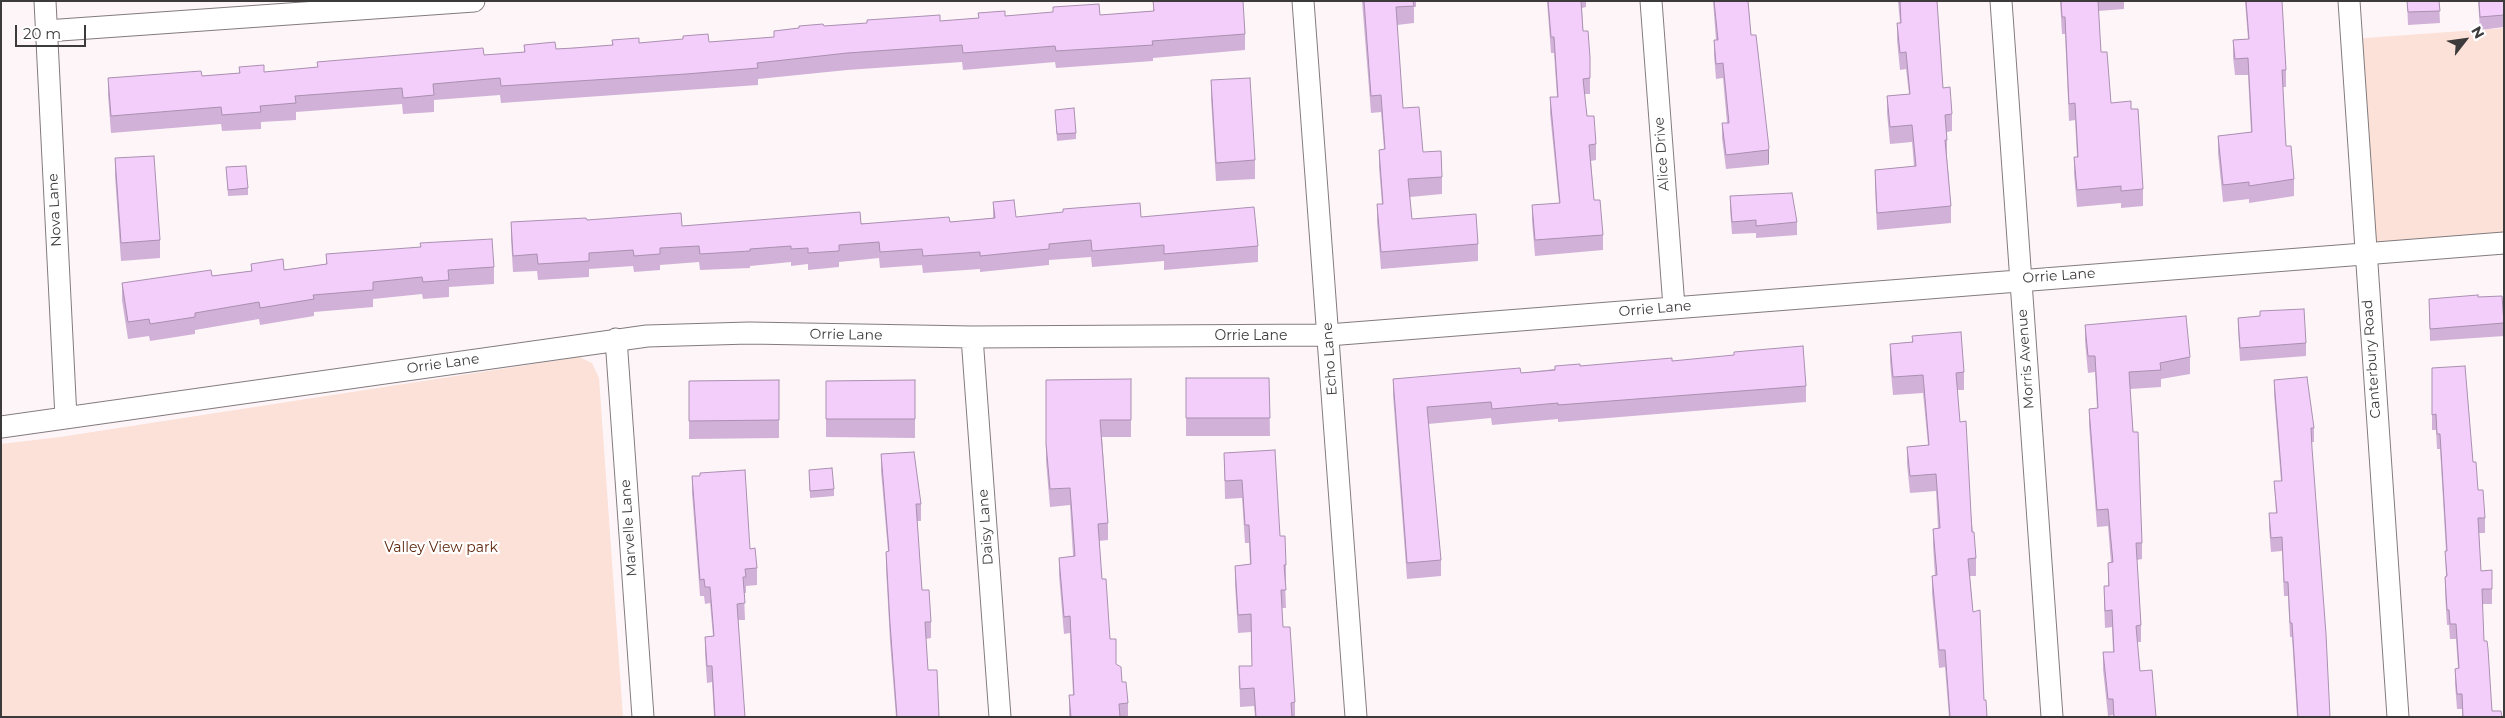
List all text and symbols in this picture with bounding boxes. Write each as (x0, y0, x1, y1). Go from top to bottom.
scale bar (18, 15, 89, 47)
north arrow (2440, 15, 2490, 65)
text: N (2467, 23, 2489, 42)
text: 20 m (23, 24, 61, 43)
street label: Alice Drive (1651, 116, 1673, 192)
street label: Nova Lane (45, 173, 65, 247)
street label: Orrie Lane (2022, 265, 2096, 287)
street label: Orrie Lane (1618, 297, 1692, 321)
street label: Canterbury Road (2359, 299, 2385, 419)
street label: Morris Avenue (2014, 308, 2038, 410)
street label: Echo Lane (1319, 322, 1341, 396)
street label: Orrie Lane (809, 326, 883, 344)
street label: Orrie Lane (1214, 328, 1288, 344)
street label: Orrie Lane (406, 351, 480, 377)
street label: Marvelle Lane (617, 479, 641, 577)
street label: Daisy Lane (975, 488, 997, 566)
park label: Valley View park (384, 540, 498, 556)

